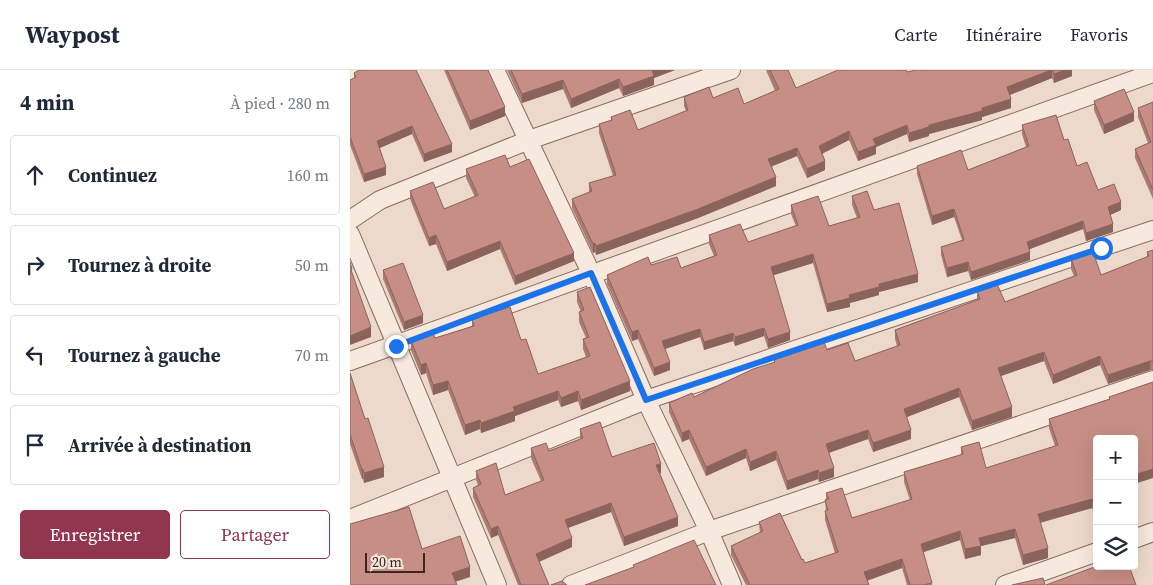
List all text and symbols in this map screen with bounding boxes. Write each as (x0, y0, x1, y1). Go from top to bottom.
text: Waypost (25, 18, 120, 51)
text: Carte (894, 22, 938, 47)
text: Itinéraire (966, 22, 1042, 47)
text: Favoris (1070, 22, 1128, 47)
text: 4 min (20, 88, 75, 117)
text: À pied · 280 m (230, 92, 330, 114)
icon: ahead (21, 161, 49, 189)
text: Continuez (68, 162, 157, 188)
text: 160 m (287, 164, 329, 186)
route start (1090, 237, 1113, 260)
icon: right (21, 251, 49, 279)
text: Tournez à droite (68, 252, 211, 278)
text: 50 m (295, 254, 329, 276)
route end (385, 335, 408, 358)
icon: left (21, 341, 49, 369)
text: Tournez à gauche (68, 342, 221, 368)
text: 70 m (295, 344, 329, 366)
icon: arrive (21, 431, 49, 459)
text: Arrivée à destination (68, 432, 251, 458)
map controls (1093, 435, 1138, 570)
button: + (1093, 435, 1138, 480)
button: − (1093, 480, 1138, 525)
button: Enregistrer (20, 510, 170, 559)
button: Partager (180, 510, 330, 559)
button: layers (1093, 525, 1138, 570)
scale bar (365, 550, 425, 573)
text: 20 m (372, 552, 402, 572)

